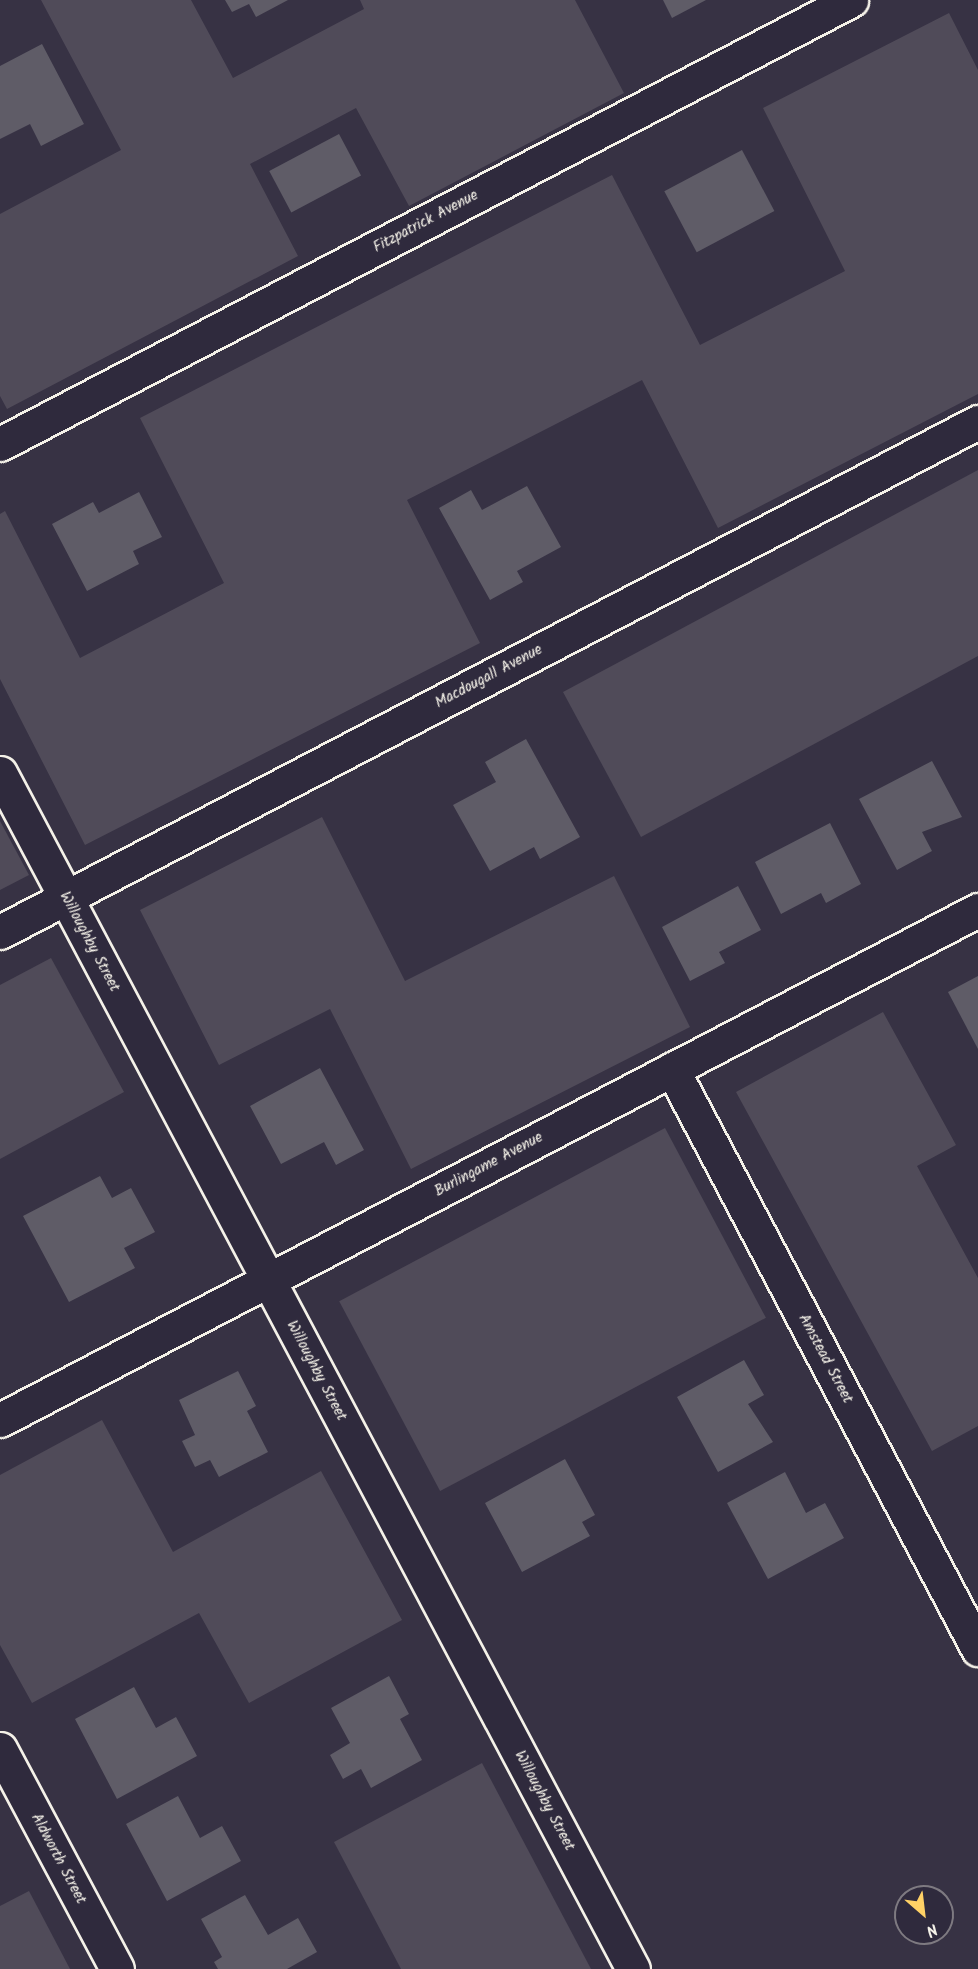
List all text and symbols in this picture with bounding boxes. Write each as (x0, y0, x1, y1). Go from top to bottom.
street label: Fitzpatrick Avenue (370, 187, 482, 257)
street label: Macdougall Avenue (432, 641, 546, 713)
street label: Willoughby Street (55, 889, 123, 995)
street label: Burlingame Avenue (432, 1129, 546, 1201)
street label: Amstead Street (794, 1311, 856, 1407)
street label: Willoughby Street (282, 1318, 350, 1424)
street label: Willoughby Street (510, 1748, 578, 1854)
street label: Aldworth Street (27, 1811, 89, 1907)
north arrow (894, 1885, 954, 1945)
text: N (921, 1916, 942, 1943)

